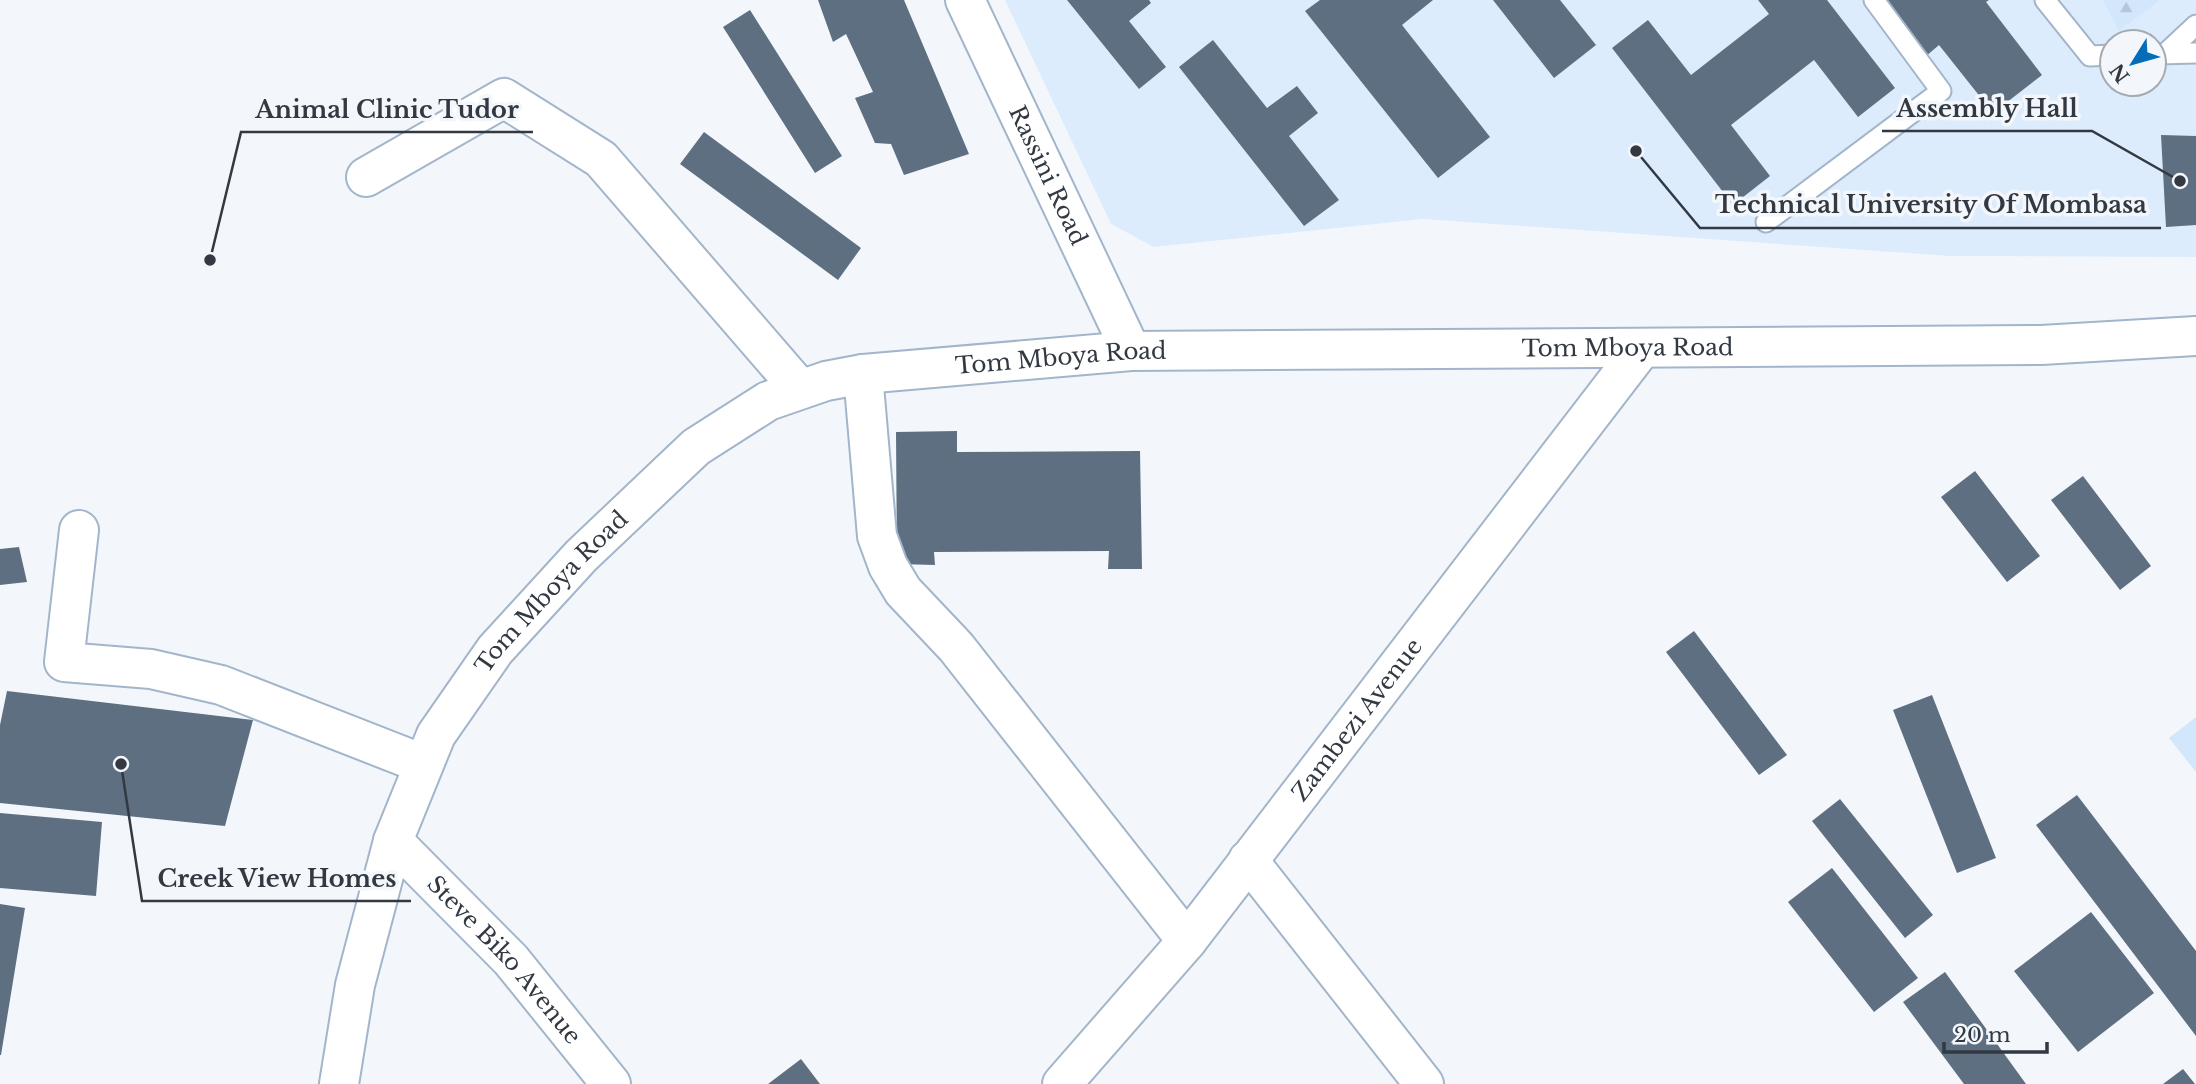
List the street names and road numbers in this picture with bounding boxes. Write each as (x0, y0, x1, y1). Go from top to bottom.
street label: Rassini Road (1003, 101, 1093, 250)
street label: Tom Mboya Road (1522, 333, 1734, 362)
street label: Tom Mboya Road (954, 336, 1167, 380)
street label: Tom Mboya Road (469, 505, 634, 678)
street label: Zambezi Avenue (1286, 633, 1428, 806)
street label: Steve Biko Avenue (421, 870, 587, 1050)

